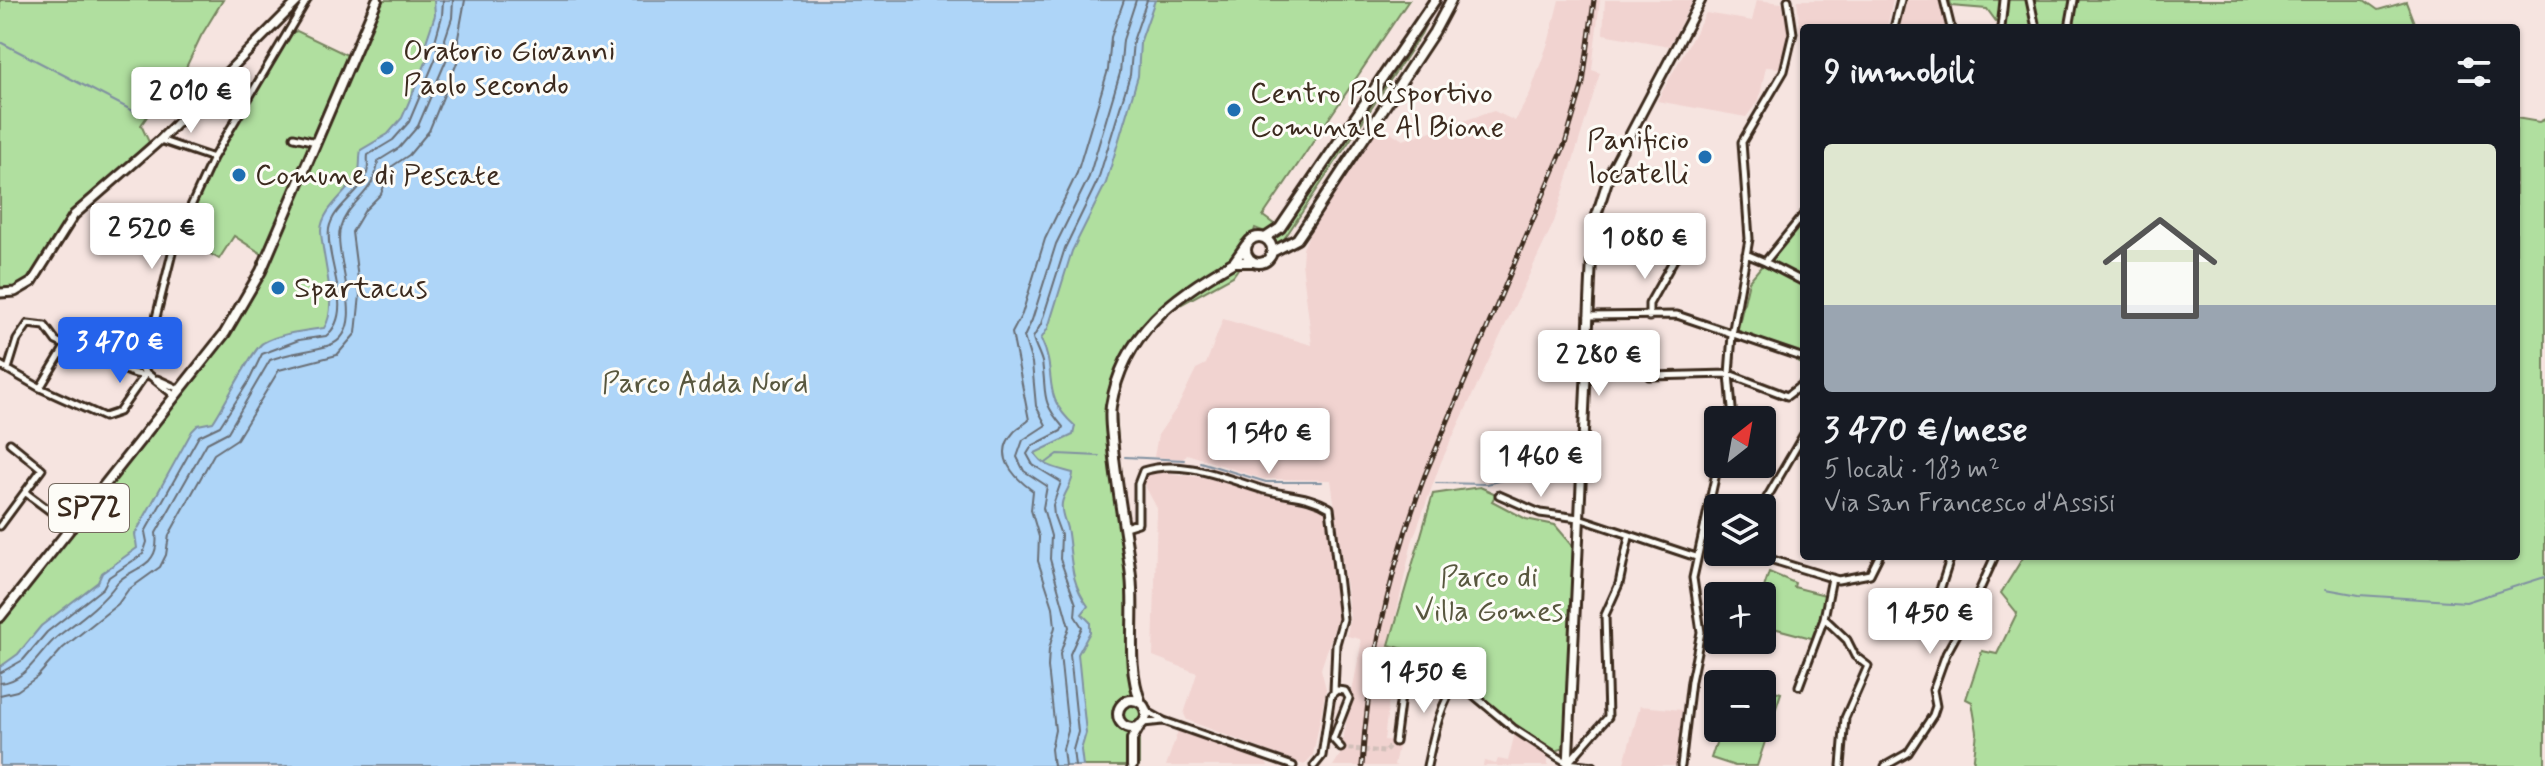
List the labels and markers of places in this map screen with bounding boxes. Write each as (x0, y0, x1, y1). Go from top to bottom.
place label: Oratorio Giovanni Paolo secondo (403, 32, 615, 105)
marker: Oratorio Giovanni Paolo secondo (378, 59, 396, 77)
pin: 2 010 € (117, 67, 265, 135)
place label: Centro Polisportivo Comunale Al Bione (1250, 74, 1504, 147)
marker: Centro Polisportivo Comunale Al Bione (1225, 101, 1243, 119)
place label: Panificio locatelli (1587, 121, 1689, 194)
marker: Panificio locatelli (1696, 148, 1714, 166)
place label: Comune di Pescate (255, 156, 500, 195)
marker: Comune di Pescate (230, 166, 248, 184)
pin: 2 520 € (78, 203, 226, 271)
pin: 1 080 € (1571, 213, 1719, 281)
place label: Spartacus (294, 269, 428, 308)
marker: Spartacus (269, 279, 287, 297)
pin: 3 470 € (46, 317, 194, 385)
pin: 2 280 € (1525, 330, 1673, 398)
pin: 1 540 € (1195, 408, 1343, 476)
pin: 1 460 € (1467, 431, 1615, 499)
pin: 1 450 € (1856, 588, 2004, 656)
pin: 1 450 € (1350, 647, 1498, 715)

